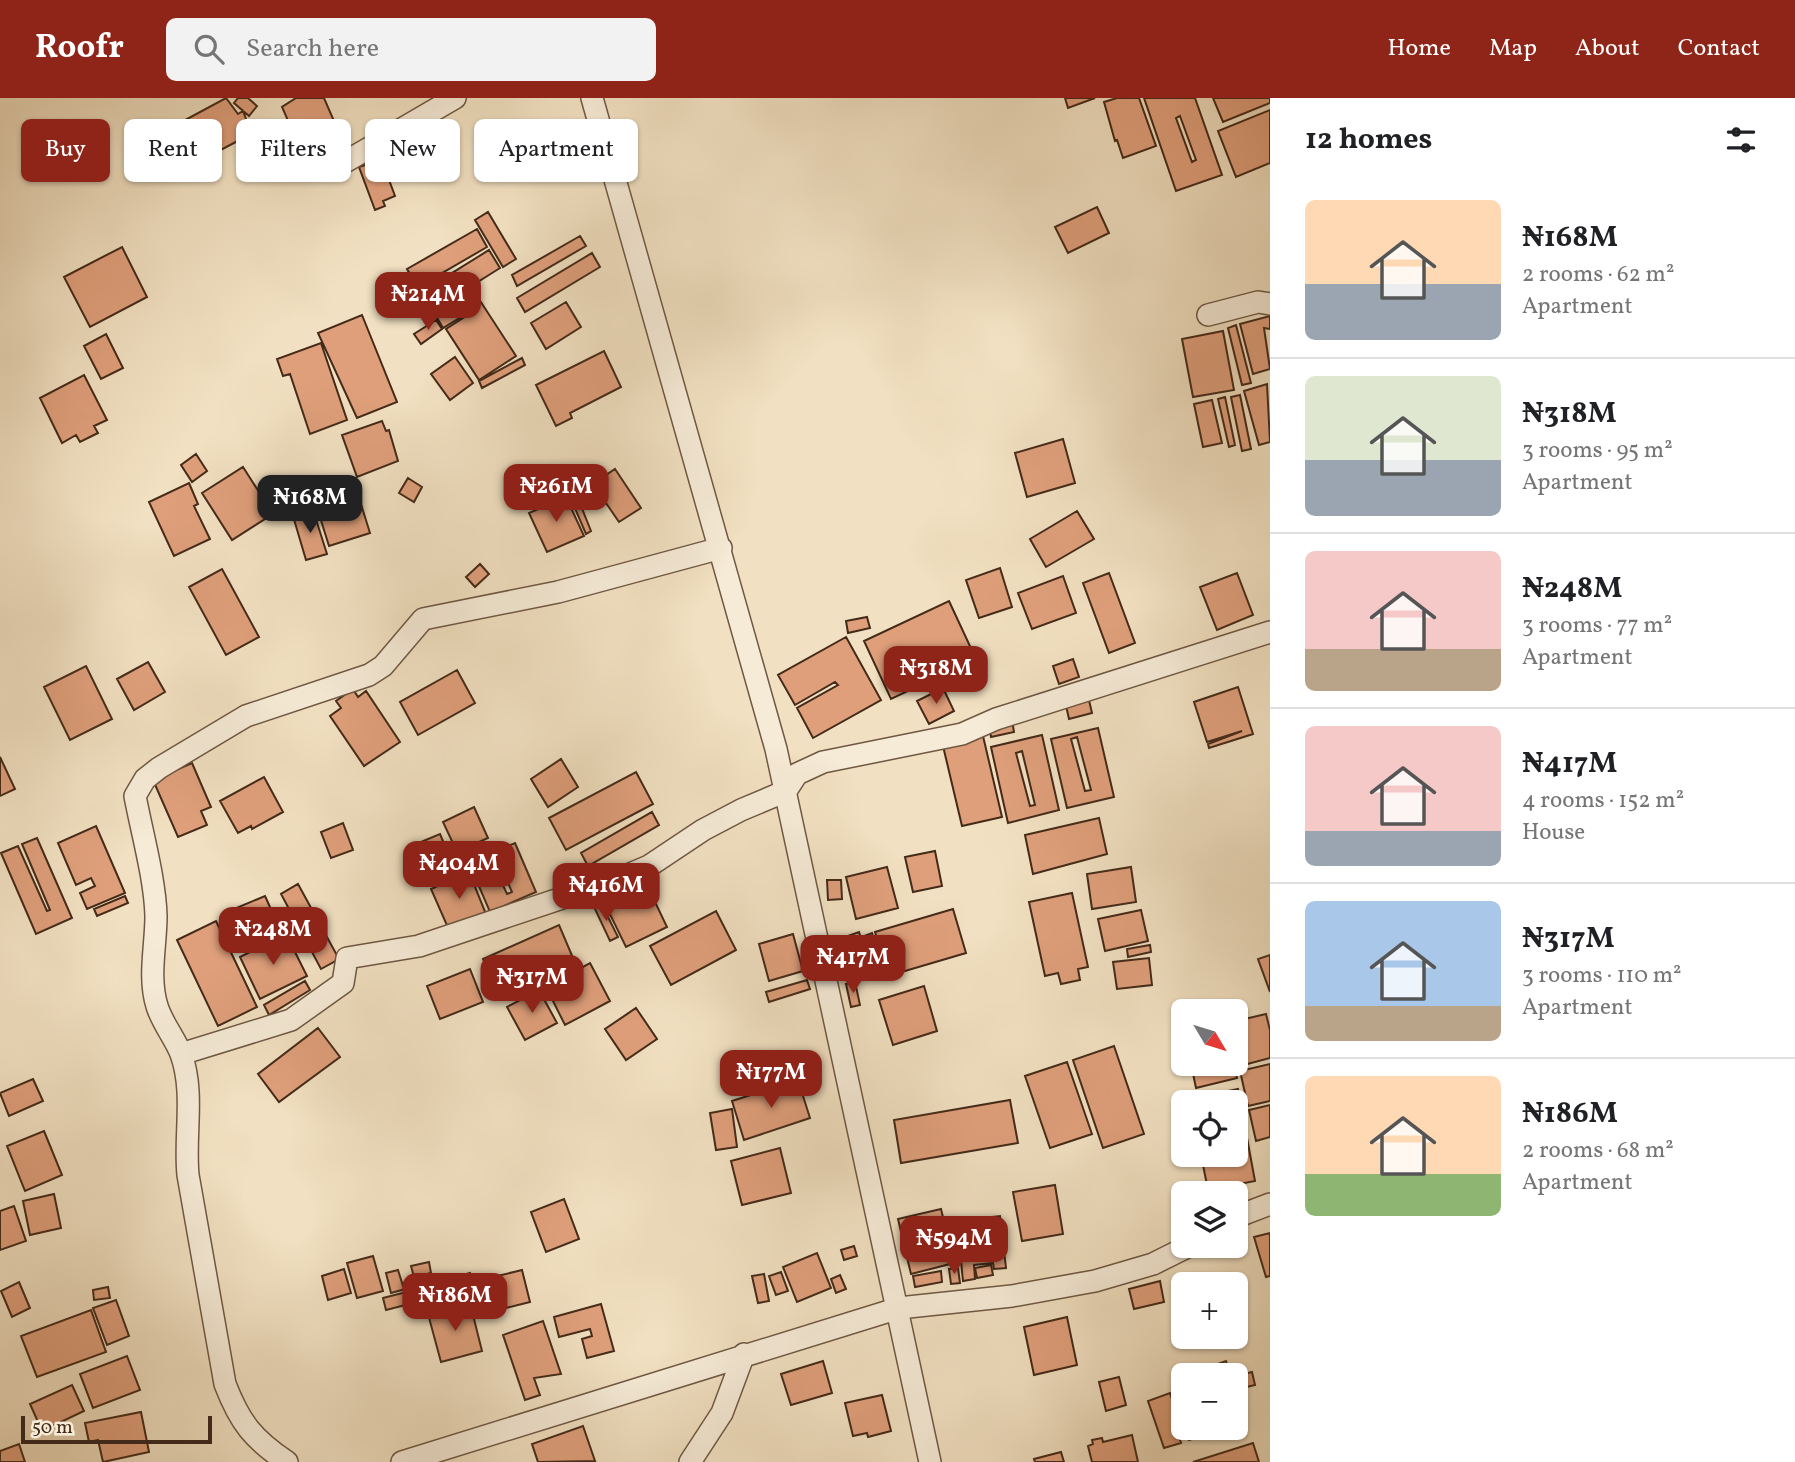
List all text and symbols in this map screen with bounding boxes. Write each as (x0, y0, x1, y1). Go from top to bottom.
search box (166, 18, 656, 81)
text: Roofr (35, 26, 124, 72)
icon: search (190, 30, 228, 68)
text: Search here (246, 31, 379, 67)
text: Home (1387, 32, 1451, 66)
text: Map (1489, 32, 1537, 66)
text: About (1575, 32, 1640, 66)
text: Contact (1678, 32, 1760, 66)
chip: Buy (21, 119, 110, 182)
chip: Rent (124, 119, 222, 182)
chip: Filters (236, 119, 351, 182)
chip: New (365, 119, 460, 182)
chip: Apartment (474, 119, 638, 182)
text: 12 homes (1305, 119, 1432, 161)
icon: filters (1722, 121, 1760, 159)
text: ₦168M (1522, 217, 1618, 259)
icon: home (1361, 228, 1445, 312)
text: 2 rooms · 62 m² (1522, 259, 1674, 291)
pin: ₦214M (379, 272, 477, 332)
text: ₦214M (391, 279, 465, 311)
text: Apartment (1522, 291, 1633, 323)
text: ₦318M (1522, 393, 1616, 435)
icon: home (1361, 404, 1445, 488)
text: 3 rooms · 95 m² (1522, 435, 1673, 467)
pin: ₦261M (507, 464, 605, 524)
text: Apartment (1522, 467, 1633, 499)
text: ₦261M (520, 471, 592, 503)
pin: ₦168M (261, 476, 359, 535)
text: ₦168M (273, 482, 347, 514)
text: ₦248M (1522, 568, 1622, 610)
icon: home (1361, 579, 1445, 663)
text: 3 rooms · 77 m² (1522, 610, 1672, 642)
text: Apartment (1522, 642, 1633, 674)
pin: ₦318M (887, 646, 985, 706)
text: ₦318M (900, 653, 972, 685)
text: ₦417M (1522, 743, 1617, 785)
icon: home (1361, 754, 1445, 838)
text: 4 rooms · 152 m² (1522, 785, 1684, 817)
text: House (1522, 817, 1585, 849)
pin: ₦404M (410, 842, 508, 901)
text: ₦404M (419, 848, 499, 880)
pin: ₦416M (557, 864, 655, 923)
text: ₦416M (569, 870, 643, 902)
pin: ₦248M (224, 908, 322, 967)
text: ₦248M (235, 914, 311, 946)
text: ₦317M (1522, 918, 1614, 960)
icon: home (1361, 929, 1445, 1013)
pin: ₦417M (804, 936, 902, 995)
text: ₦417M (816, 942, 890, 974)
pin: ₦317M (483, 956, 581, 1015)
text: 3 rooms · 110 m² (1522, 960, 1682, 992)
text: ₦317M (497, 962, 567, 994)
text: Apartment (1522, 992, 1633, 1024)
north arrow (1171, 999, 1248, 1076)
map controls (1171, 999, 1248, 1440)
pin: ₦177M (722, 1051, 820, 1110)
text: ₦177M (736, 1057, 806, 1089)
button: locate (1171, 1090, 1248, 1167)
text: ₦186M (1522, 1093, 1618, 1135)
icon: home (1361, 1104, 1445, 1188)
text: 2 rooms · 68 m² (1522, 1135, 1674, 1167)
text: Apartment (1522, 1167, 1633, 1199)
button: layers (1171, 1181, 1248, 1258)
pin: ₦594M (905, 1216, 1003, 1276)
text: ₦594M (916, 1223, 992, 1255)
button: + (1171, 1272, 1248, 1349)
pin: ₦186M (406, 1274, 504, 1333)
text: ₦186M (418, 1280, 492, 1312)
button: − (1171, 1363, 1248, 1440)
scale bar (21, 1413, 212, 1445)
text: 50 m (32, 1415, 73, 1441)

